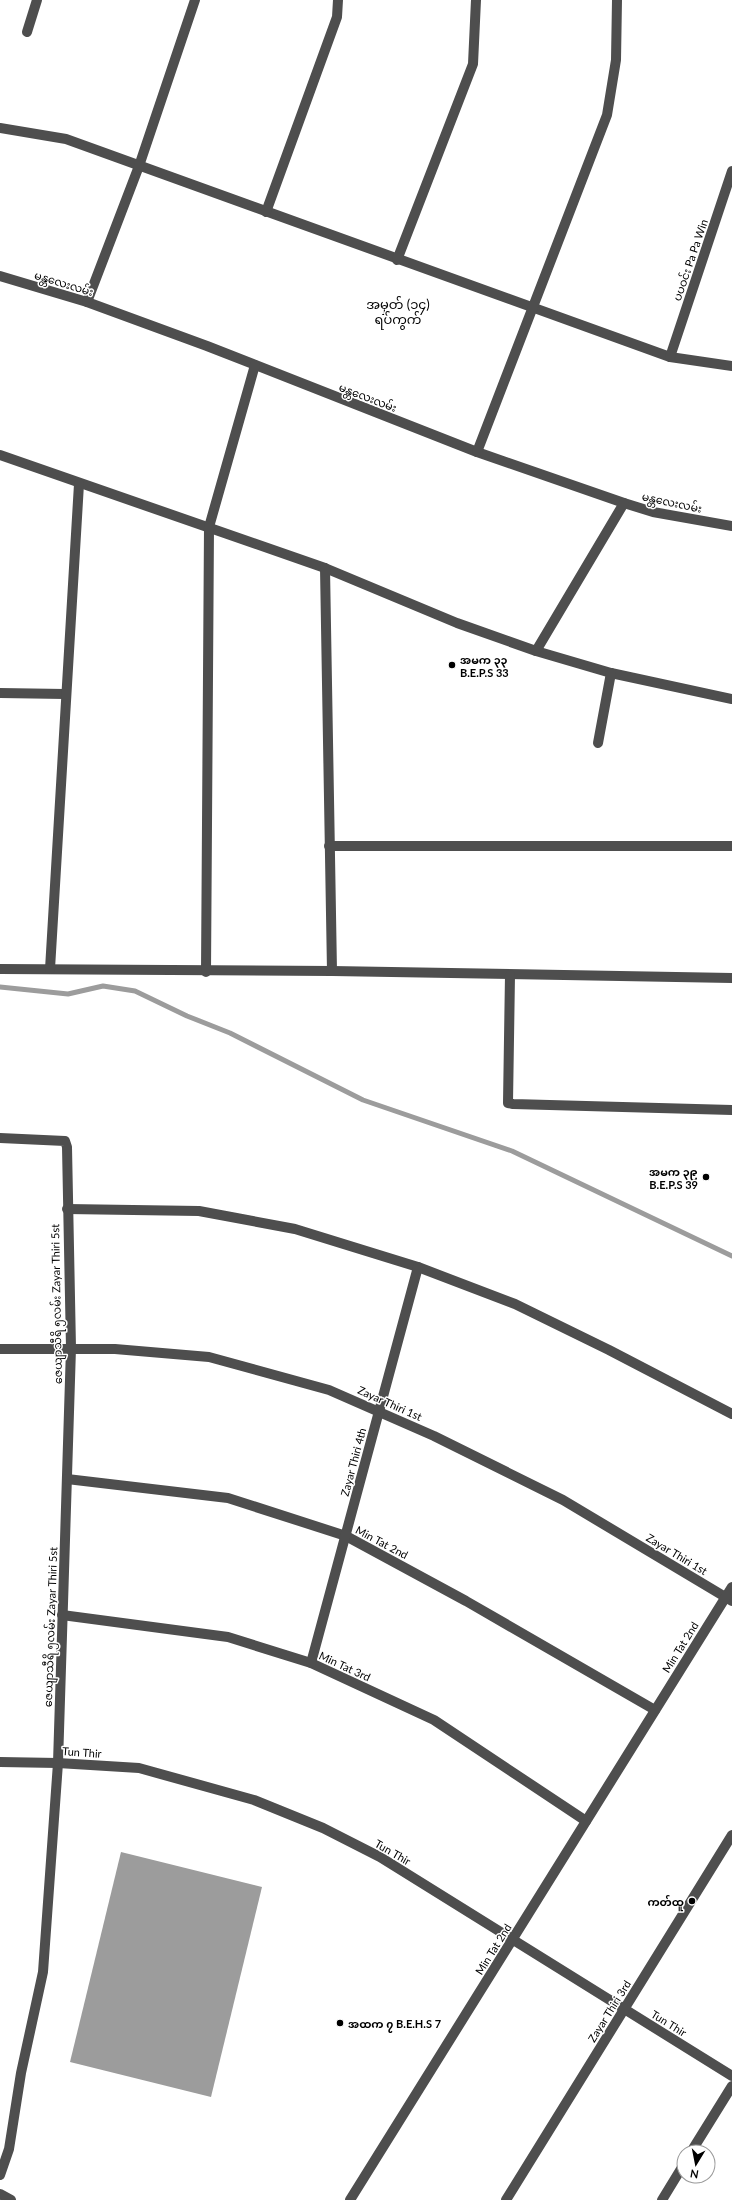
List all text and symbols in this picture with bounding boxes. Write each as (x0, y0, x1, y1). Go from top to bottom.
street label: ပပဝင်း Pa Pa Win (670, 217, 710, 303)
street label: မန္တလေးလမ်း (32, 268, 95, 301)
district label: အမှတ် (၁၄) ရပ်ကွက် (366, 296, 430, 330)
street label: မန္တလေးလမ်း (336, 380, 399, 417)
street label: မန္တလေးလမ်း (640, 489, 703, 518)
place label: အမက ၃၃ B.E.P.S 33 (460, 653, 509, 679)
marker: အမက ၃၃ B.E.P.S 33 (447, 660, 457, 670)
place label: အမက ၃၉ B.E.P.S 39 (649, 1165, 698, 1191)
marker: အမက ၃၉ B.E.P.S 39 (701, 1172, 711, 1182)
street label: ဇေယျာသီရိ ၅လမ်း Zayar Thiri 5st (48, 1224, 67, 1384)
street label: Zayar Thiri 1st (356, 1383, 424, 1423)
street label: Zayar Thiri 4th (338, 1426, 368, 1498)
street label: Min Tat 2nd (354, 1523, 410, 1561)
street label: Zayar Thiri 1st (644, 1531, 710, 1577)
street label: ဇေယျာသီရိ ၅လမ်း Zayar Thiri 5st (41, 1547, 62, 1707)
street label: Min Tat 2nd (659, 1619, 701, 1675)
street label: Min Tat 3rd (317, 1648, 373, 1684)
street label: Tun Thir (62, 1744, 102, 1760)
street label: Tun Thir (373, 1837, 413, 1867)
place label: ကတ်ထူ (647, 1895, 684, 1912)
marker: ကတ်ထူ (687, 1896, 697, 1906)
street label: Min Tat 2nd (472, 1921, 514, 1977)
street label: Zayar Thiri 3rd (585, 1978, 633, 2044)
street label: Tun Thir (649, 2007, 689, 2039)
place label: အထက ၇ B.E.H.S 7 (348, 2017, 441, 2033)
marker: အထက ၇ B.E.H.S 7 (335, 2018, 345, 2028)
north arrow (676, 2144, 716, 2184)
text: N (689, 2167, 699, 2181)

